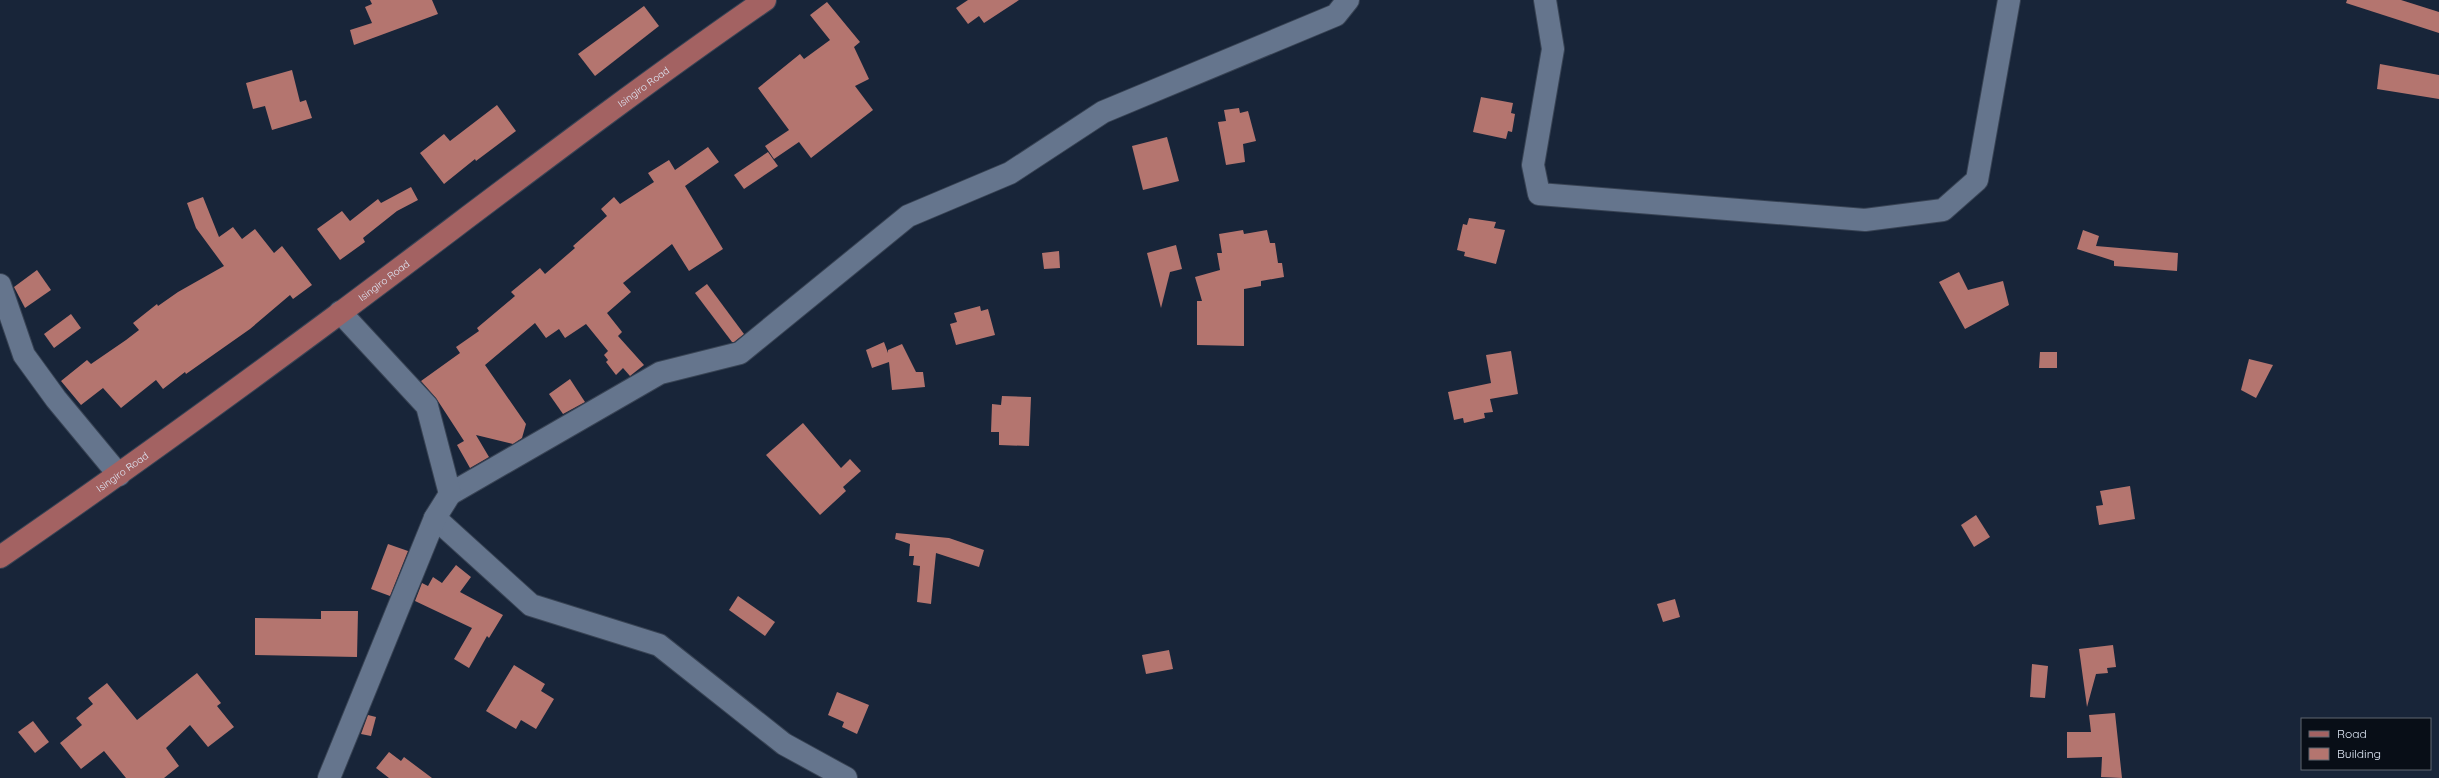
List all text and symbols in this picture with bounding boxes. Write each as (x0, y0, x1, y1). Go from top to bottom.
street label: Isingiro Road (615, 64, 672, 110)
street label: Isingiro Road (356, 257, 412, 304)
street label: Isingiro Road (94, 449, 151, 495)
legend (2301, 718, 2431, 770)
text: Road (2337, 726, 2367, 741)
text: Building (2337, 746, 2381, 761)

